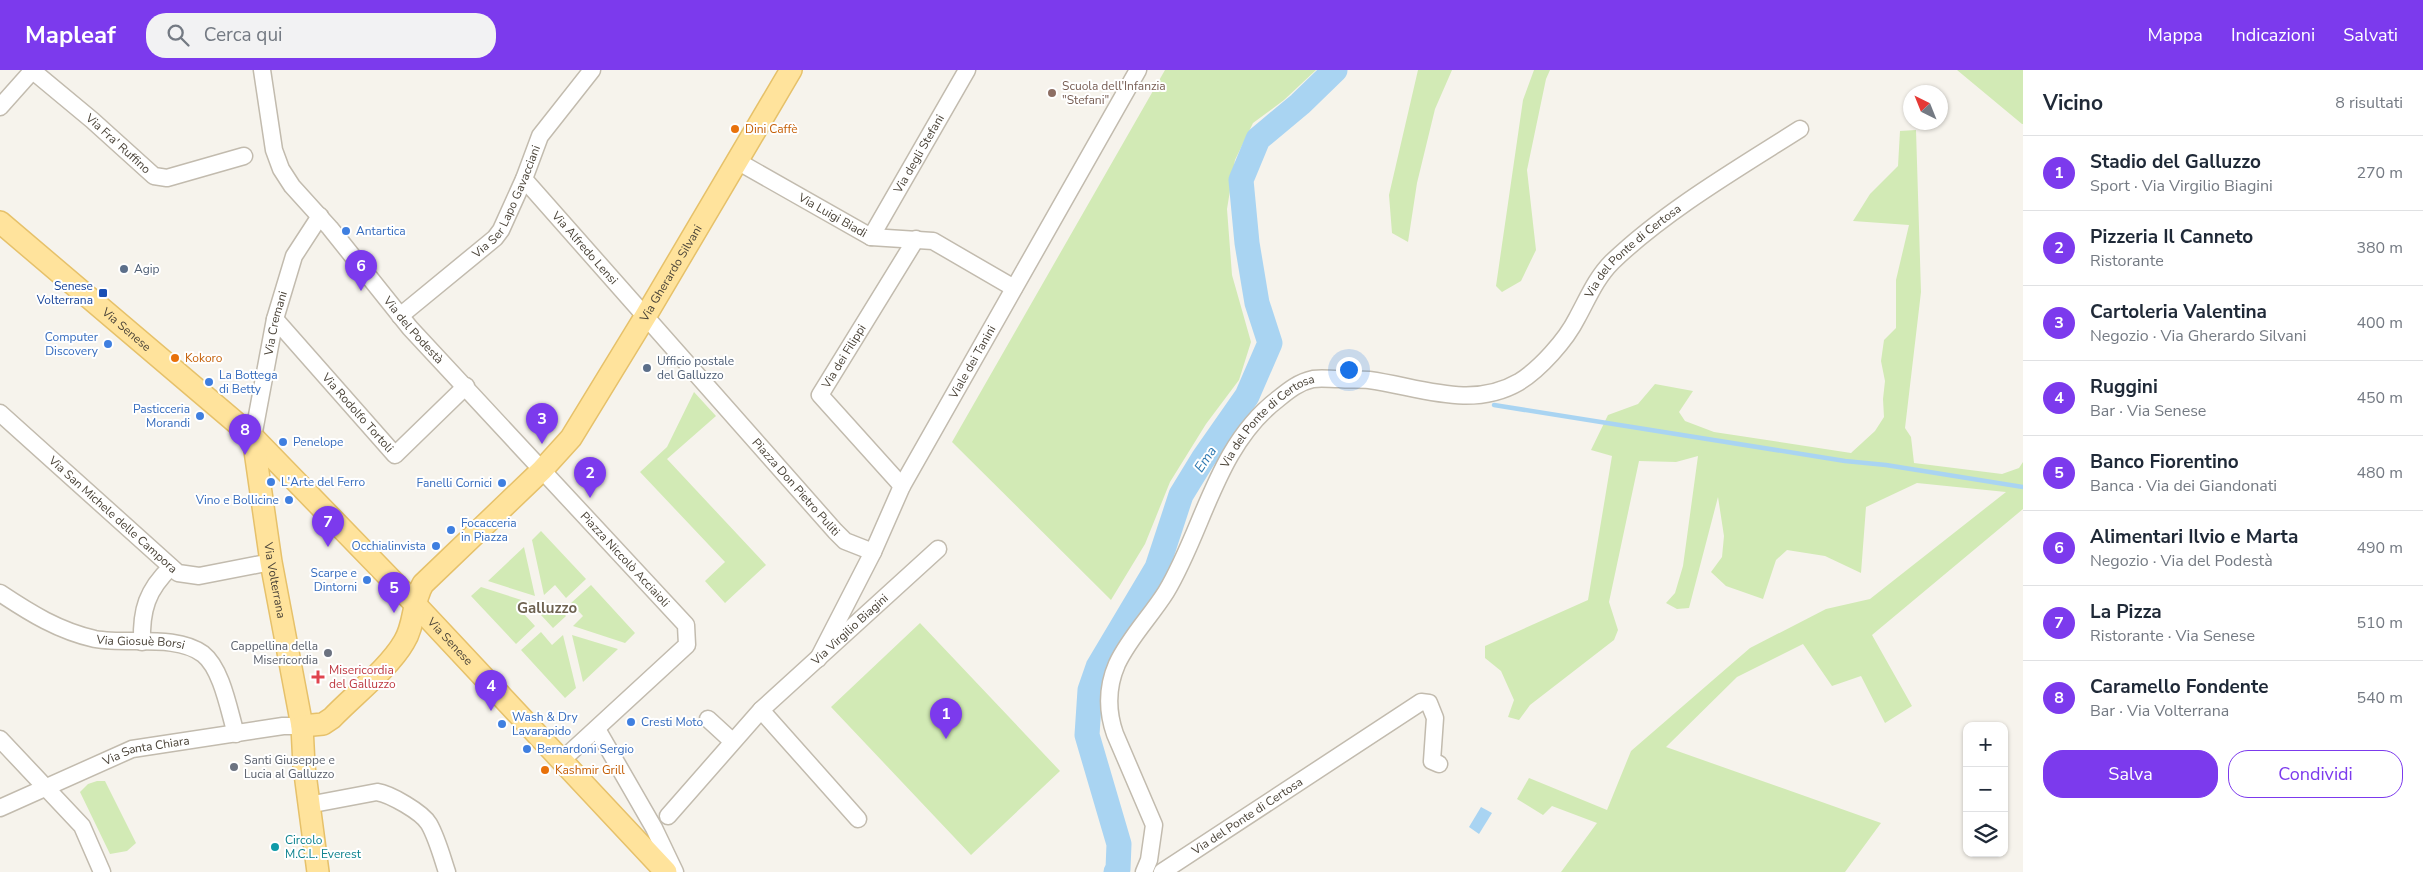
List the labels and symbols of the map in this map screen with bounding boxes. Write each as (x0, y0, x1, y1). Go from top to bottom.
place label: Scuola dell'Infanzia "Stefani" (1062, 78, 1166, 108)
north arrow (1903, 85, 1948, 130)
marker: Scuola dell'Infanzia "Stefani" (1046, 87, 1058, 99)
street label: Via Fra' Ruffino (82, 110, 154, 177)
street label: Via degli Stefani (889, 112, 948, 197)
place label: Dini Caffè (745, 121, 798, 137)
marker: Dini Caffè (729, 123, 741, 135)
street label: Via Ser Lapo Gavacciani (468, 143, 544, 262)
street label: Via Luigi Biadi (795, 189, 870, 241)
street label: Via del Ponte di Certosa (1581, 201, 1684, 302)
street label: Via Alfredo Lensi (548, 207, 622, 288)
street label: Via Gherardo Silvani (636, 222, 706, 325)
place label: Antartica (356, 223, 406, 239)
marker: Antartica (340, 225, 352, 237)
pin: 6 (345, 250, 377, 291)
place label: Agip (134, 261, 160, 277)
marker: Agip (118, 263, 130, 275)
place label: Senese Volterrana (36, 278, 93, 308)
marker: Senese Volterrana (97, 287, 109, 299)
street label: Via Cremani (260, 289, 291, 358)
street label: Via del Podestà (379, 292, 447, 367)
street label: Via Senese (98, 303, 154, 355)
street label: Via dei Filippi (818, 321, 870, 392)
street label: Viale dei Tanini (945, 323, 999, 402)
place label: Computer Discovery (45, 329, 99, 359)
marker: Computer Discovery (102, 338, 114, 350)
place label: Kokoro (185, 350, 223, 366)
marker: Kokoro (169, 352, 181, 364)
place label: Ufficio postale del Galluzzo (657, 353, 734, 383)
your location (1336, 357, 1362, 383)
marker: Ufficio postale del Galluzzo (641, 362, 653, 374)
place label: La Bottega di Betty (219, 367, 278, 397)
street label: Via Rodolfo Tortoli (318, 369, 397, 456)
street label: Via del Ponte di Certosa (1216, 371, 1316, 472)
marker: La Bottega di Betty (203, 376, 215, 388)
place label: Pasticceria Morandi (133, 401, 190, 431)
pin: 3 (526, 403, 558, 444)
marker: Pasticceria Morandi (194, 410, 206, 422)
pin: 8 (229, 414, 261, 455)
place label: Penelope (293, 434, 343, 450)
street label: Piazza Don Pietro Puliti (749, 435, 844, 540)
marker: Penelope (277, 436, 289, 448)
water label: Ema (1190, 443, 1221, 476)
street label: Via San Michele delle Campora (45, 452, 181, 577)
pin: 2 (574, 457, 606, 498)
place label: L'Arte del Ferro (281, 474, 365, 490)
place label: Fanelli Cornici (417, 475, 492, 491)
marker: L'Arte del Ferro (265, 476, 277, 488)
marker: Fanelli Cornici (496, 477, 508, 489)
place label: Vino e Bollicine (195, 492, 279, 508)
marker: Vino e Bollicine (283, 494, 295, 506)
pin: 7 (312, 506, 344, 547)
street label: Piazza Niccolò Acciaioli (577, 508, 673, 610)
place label: Focacceria in Piazza (461, 515, 517, 545)
marker: Focacceria in Piazza (445, 524, 457, 536)
place label: Occhialinvista (352, 538, 426, 554)
street label: Via Volterrana (260, 540, 289, 620)
marker: Occhialinvista (430, 540, 442, 552)
place label: Scarpe e Dintorni (311, 565, 357, 595)
pin: 5 (378, 572, 410, 613)
marker: Scarpe e Dintorni (361, 574, 373, 586)
street label: Via Virgilio Biagini (807, 590, 892, 669)
district label: Galluzzo (517, 598, 577, 618)
street label: Via Senese (423, 613, 476, 669)
street label: Via Giosuè Borsi (94, 631, 187, 653)
place label: Cappellina della Misericordia (230, 638, 318, 668)
marker: Cappellina della Misericordia (322, 647, 334, 659)
place label: Misericordia del Galluzzo (329, 662, 396, 692)
marker: Misericordia del Galluzzo (311, 670, 325, 684)
pin: 4 (475, 670, 507, 711)
pin: 1 (930, 698, 962, 739)
place label: Wash & Dry Lavarapido (512, 709, 579, 739)
place label: Cresti Moto (641, 714, 703, 730)
marker: Cresti Moto (625, 716, 637, 728)
marker: Wash & Dry Lavarapido (496, 718, 508, 730)
street label: Via Santa Chiara (99, 732, 191, 770)
place label: Bernardoni Sergio (537, 741, 634, 757)
marker: Bernardoni Sergio (521, 743, 533, 755)
place label: Santi Giuseppe e Lucia al Galluzzo (244, 752, 335, 782)
marker: Santi Giuseppe e Lucia al Galluzzo (228, 761, 240, 773)
place label: Kashmir Grill (555, 762, 625, 778)
marker: Kashmir Grill (539, 764, 551, 776)
street label: Via del Ponte di Certosa (1188, 774, 1306, 859)
place label: Circolo M.C.L. Everest (285, 832, 362, 862)
marker: Circolo M.C.L. Everest (269, 841, 281, 853)

